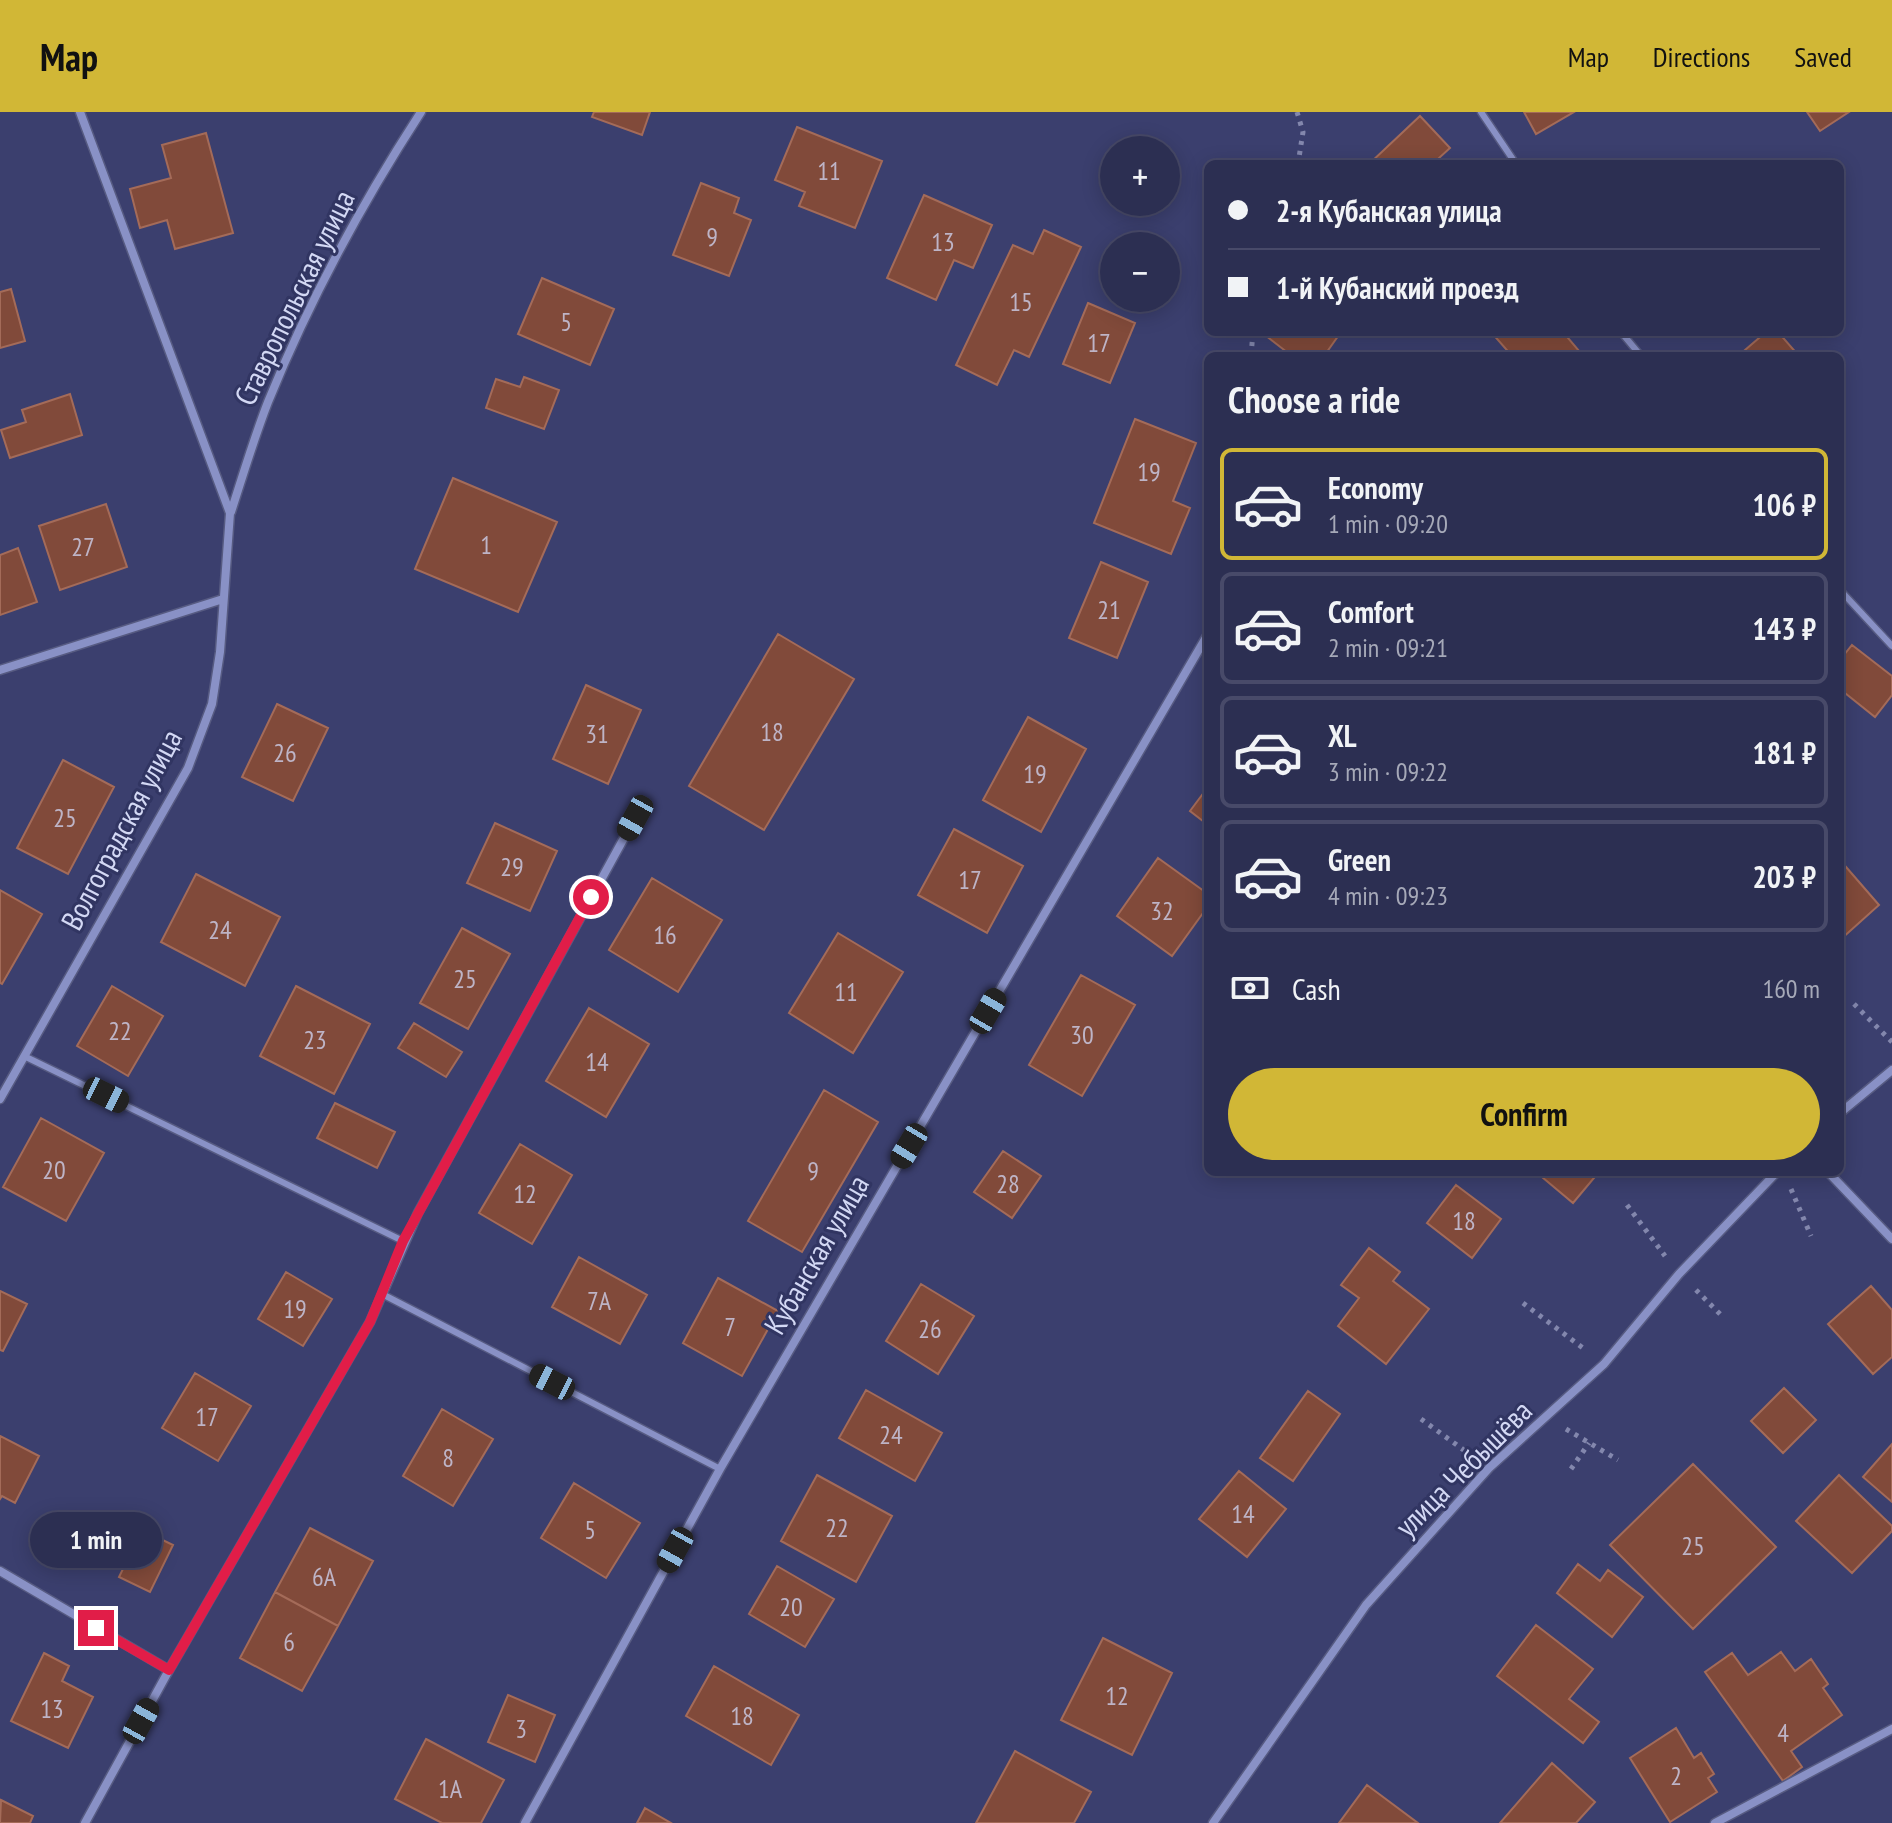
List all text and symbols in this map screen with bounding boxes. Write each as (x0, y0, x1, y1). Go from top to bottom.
text: Map (40, 32, 98, 81)
text: Map (1568, 38, 1609, 75)
text: Directions (1653, 38, 1750, 75)
text: Saved (1794, 38, 1852, 75)
map controls (1100, 136, 1180, 312)
button: + (1100, 136, 1180, 216)
house number: 11 (817, 154, 841, 187)
street label: Ставропольская улица (225, 183, 363, 411)
text: 2-я Кубанская улица (1276, 191, 1502, 230)
house number: 9 (706, 220, 718, 253)
house number: 13 (931, 225, 955, 258)
button: − (1100, 232, 1180, 312)
text: 1-й Кубанский проезд (1276, 268, 1519, 307)
house number: 15 (1009, 285, 1033, 318)
house number: 5 (560, 305, 572, 338)
house number: 17 (1087, 326, 1111, 359)
text: Choose a ride (1228, 376, 1400, 423)
house number: 19 (1137, 455, 1161, 488)
icon: car (1232, 468, 1304, 540)
text: Economy (1328, 468, 1423, 507)
text: 106 ₽ (1752, 485, 1816, 524)
text: 1 min · 09:20 (1328, 507, 1448, 540)
house number: 1 (480, 528, 492, 561)
house number: 27 (71, 530, 95, 563)
icon: car (1232, 592, 1304, 664)
text: Comfort (1328, 592, 1414, 631)
house number: 21 (1097, 593, 1121, 626)
text: 143 ₽ (1752, 609, 1816, 648)
text: 2 min · 09:21 (1328, 631, 1448, 664)
house number: 18 (760, 715, 784, 748)
icon: car (1232, 716, 1304, 788)
text: XL (1328, 716, 1357, 755)
house number: 31 (585, 717, 609, 750)
street label: Волгоградская улица (51, 722, 190, 936)
text: 181 ₽ (1752, 733, 1816, 772)
house number: 26 (273, 736, 297, 769)
text: 3 min · 09:22 (1328, 755, 1448, 788)
house number: 19 (1023, 757, 1047, 790)
car (613, 791, 657, 845)
house number: 25 (53, 801, 77, 834)
icon: car (1232, 840, 1304, 912)
text: Green (1328, 840, 1391, 879)
house number: 29 (500, 850, 524, 883)
text: 203 ₽ (1752, 857, 1816, 896)
house number: 17 (958, 863, 982, 896)
route start (573, 879, 609, 915)
text: 4 min · 09:23 (1328, 879, 1448, 912)
house number: 32 (1150, 894, 1174, 927)
house number: 24 (208, 913, 232, 946)
house number: 16 (653, 918, 677, 951)
house number: 25 (453, 962, 477, 995)
icon: cash (1228, 966, 1272, 1010)
text: Cash (1292, 969, 1341, 1008)
text: 160 m (1762, 972, 1820, 1005)
house number: 11 (834, 975, 858, 1008)
car (966, 984, 1010, 1038)
house number: 22 (108, 1014, 132, 1047)
house number: 30 (1070, 1018, 1094, 1051)
house number: 23 (303, 1023, 327, 1056)
house number: 14 (585, 1045, 609, 1078)
button: Confirm (1228, 1068, 1820, 1160)
car (79, 1074, 133, 1116)
car (886, 1119, 932, 1173)
house number: 20 (42, 1153, 66, 1186)
house number: 9 (807, 1154, 819, 1187)
house number: 28 (996, 1167, 1020, 1200)
street label: Кубанская улица (754, 1168, 877, 1341)
house number: 12 (513, 1177, 537, 1210)
house number: 18 (1452, 1204, 1476, 1237)
house number: 7А (587, 1284, 612, 1317)
house number: 19 (283, 1292, 307, 1325)
house number: 7 (724, 1310, 736, 1343)
house number: 26 (918, 1312, 942, 1345)
car (525, 1360, 579, 1404)
street label: улица Чебышёва (1386, 1391, 1540, 1545)
house number: 17 (195, 1400, 219, 1433)
house number: 24 (879, 1418, 903, 1451)
house number: 8 (442, 1441, 454, 1474)
house number: 14 (1231, 1497, 1255, 1530)
house number: 22 (825, 1511, 849, 1544)
callout: 1 min (30, 1512, 162, 1568)
house number: 5 (584, 1513, 596, 1546)
text: 1 min (70, 1523, 122, 1556)
car (653, 1523, 697, 1577)
house number: 25 (1681, 1529, 1705, 1562)
house number: 6А (312, 1560, 337, 1593)
house number: 20 (779, 1590, 803, 1623)
route end (78, 1610, 114, 1646)
house number: 6 (283, 1625, 295, 1658)
house number: 12 (1105, 1679, 1129, 1712)
house number: 13 (40, 1692, 64, 1725)
car (119, 1694, 163, 1748)
house number: 18 (730, 1699, 754, 1732)
house number: 3 (515, 1712, 527, 1745)
house number: 4 (1777, 1716, 1789, 1749)
house number: 2 (1670, 1759, 1682, 1792)
house number: 1А (438, 1772, 463, 1805)

